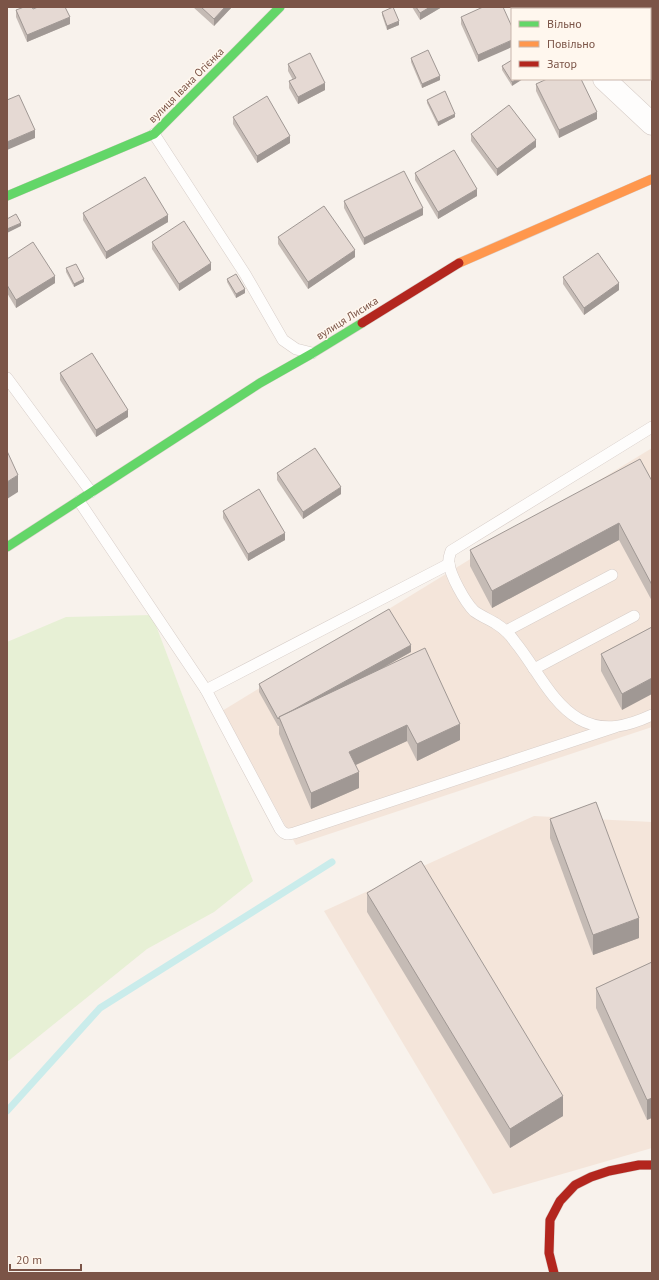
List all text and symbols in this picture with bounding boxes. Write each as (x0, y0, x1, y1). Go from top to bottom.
legend (511, 8, 651, 80)
text: Вільно (547, 16, 582, 31)
text: Повільно (547, 36, 595, 51)
street label: вулиця Івана Огієнка (145, 44, 227, 126)
text: Затор (547, 56, 577, 71)
street label: вулиця Лисика (313, 293, 381, 343)
scale bar (10, 1246, 81, 1272)
text: 20 m (16, 1252, 42, 1267)

